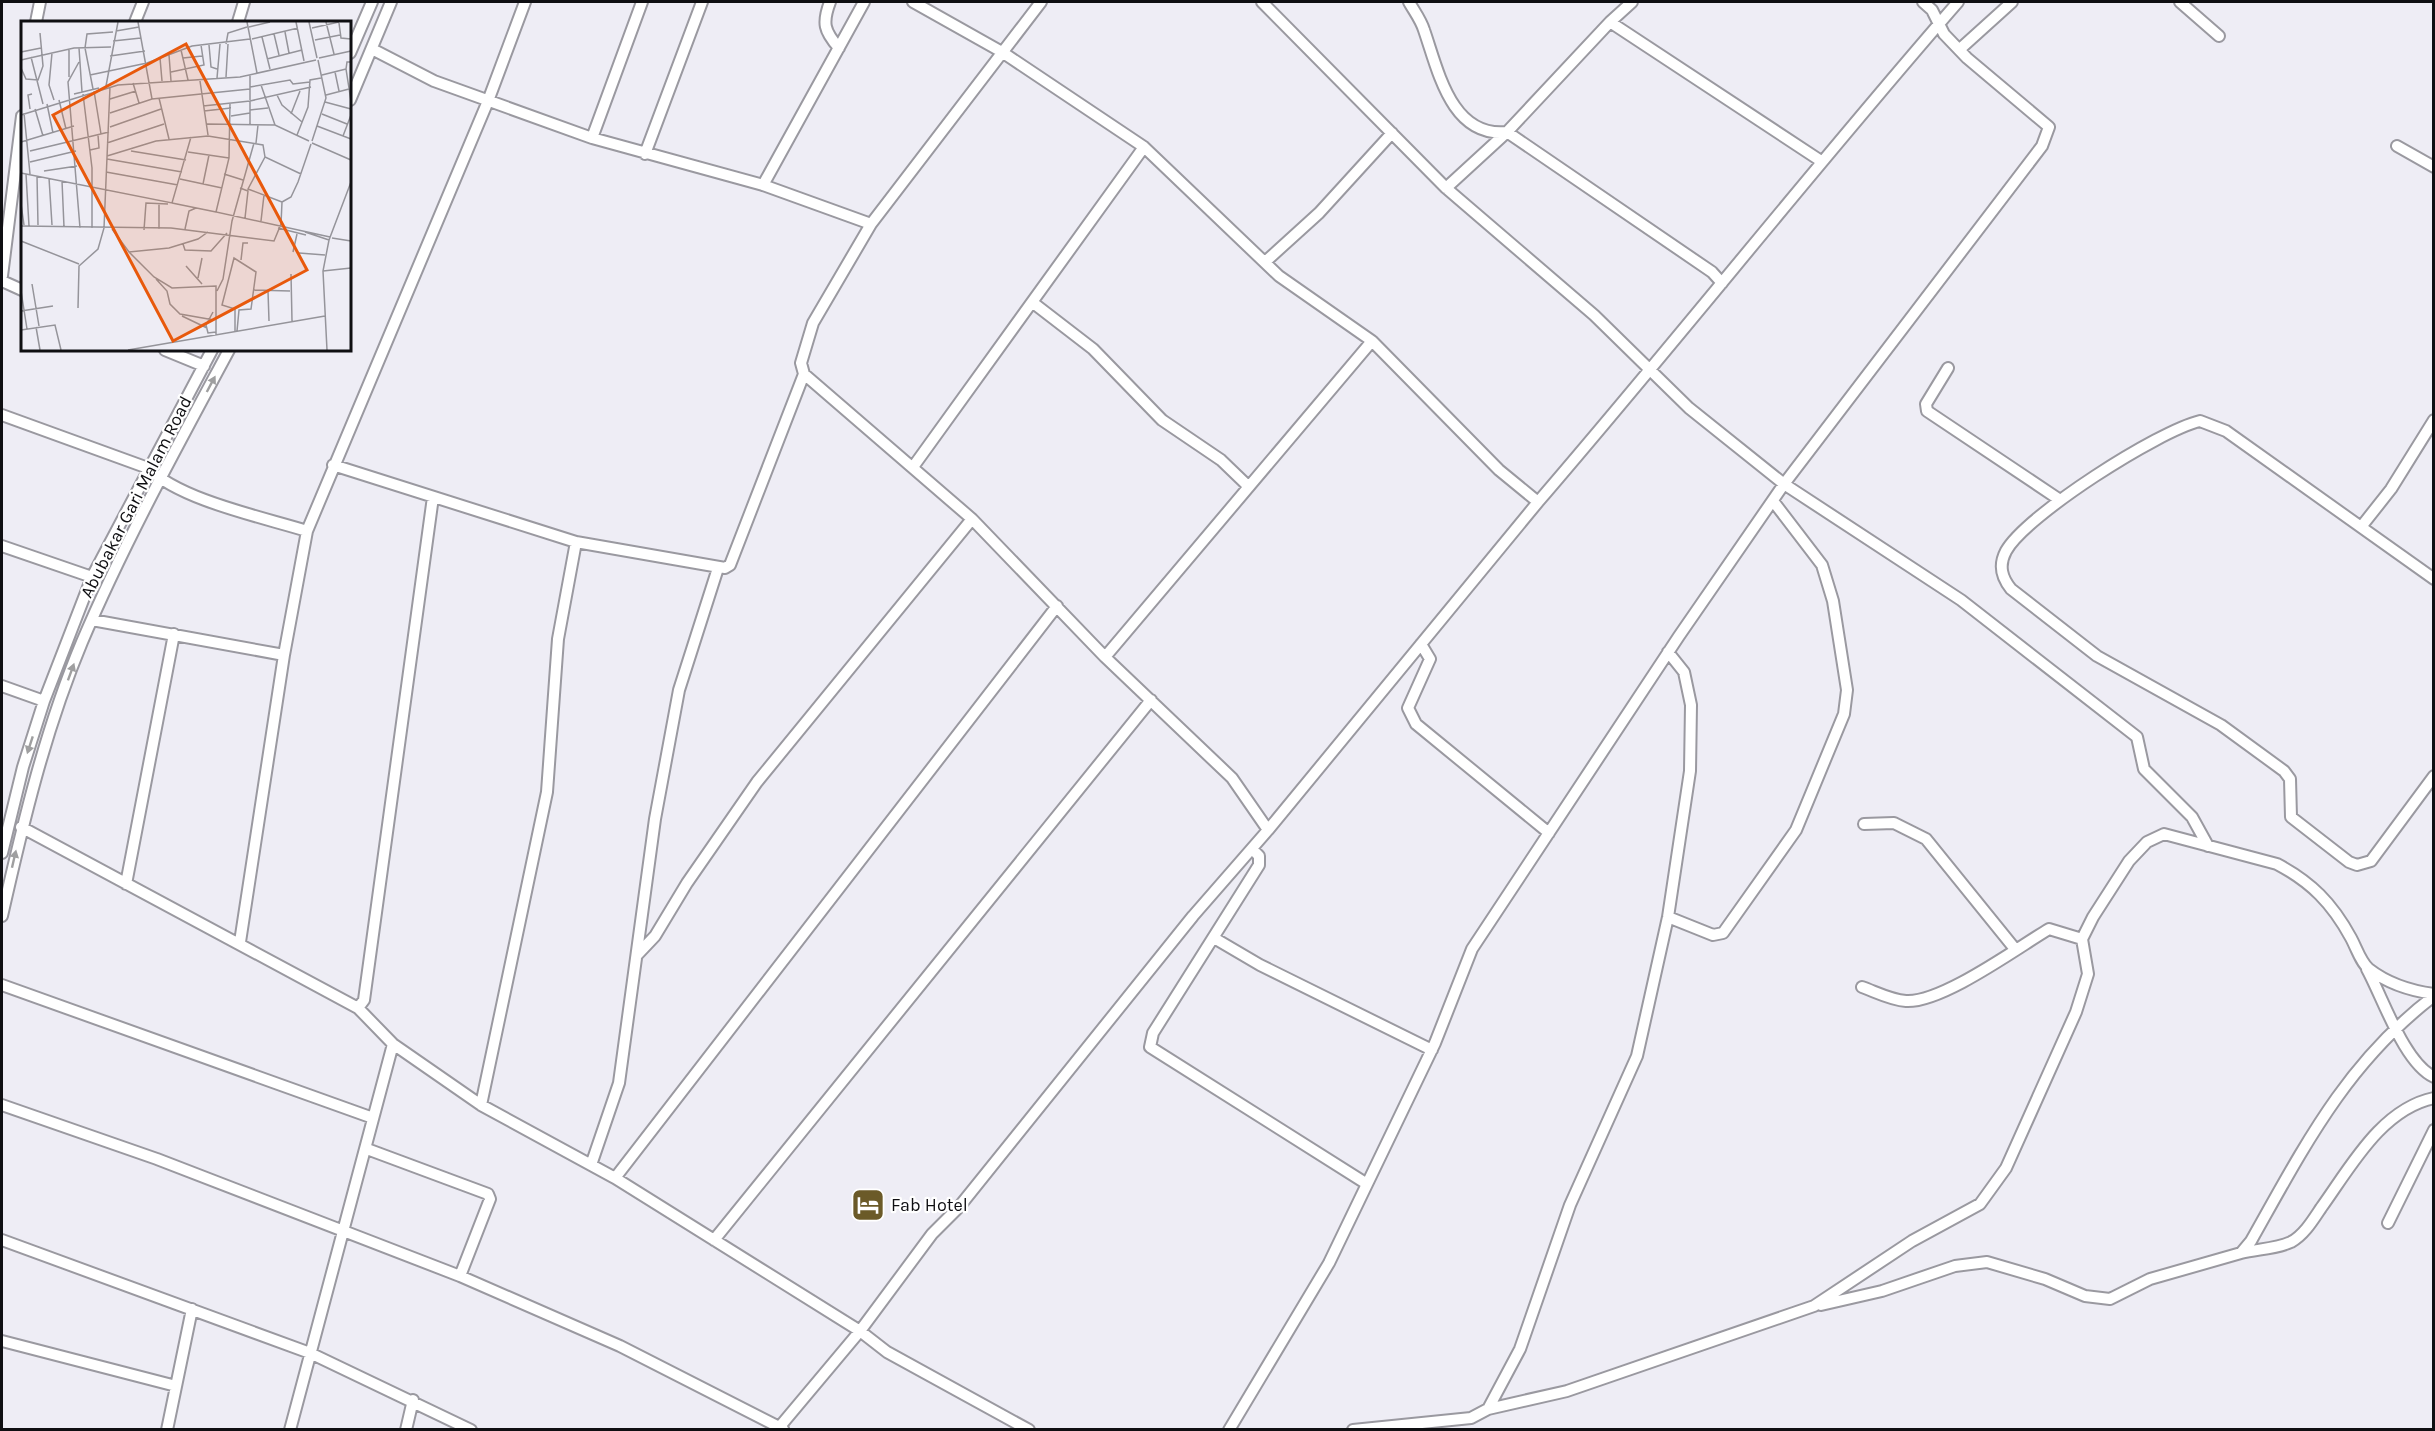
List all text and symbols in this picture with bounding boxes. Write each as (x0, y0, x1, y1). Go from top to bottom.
inset map (21, 21, 351, 351)
one-way arrow (206, 375, 216, 392)
street label: Abubakar Gari Malam Road (75, 392, 197, 602)
one-way arrow (66, 663, 76, 681)
one-way arrow (25, 736, 34, 754)
one-way arrow (10, 850, 20, 868)
hotel icon: Fab Hotel (850, 1187, 886, 1223)
place label: Fab Hotel (891, 1194, 968, 1216)

